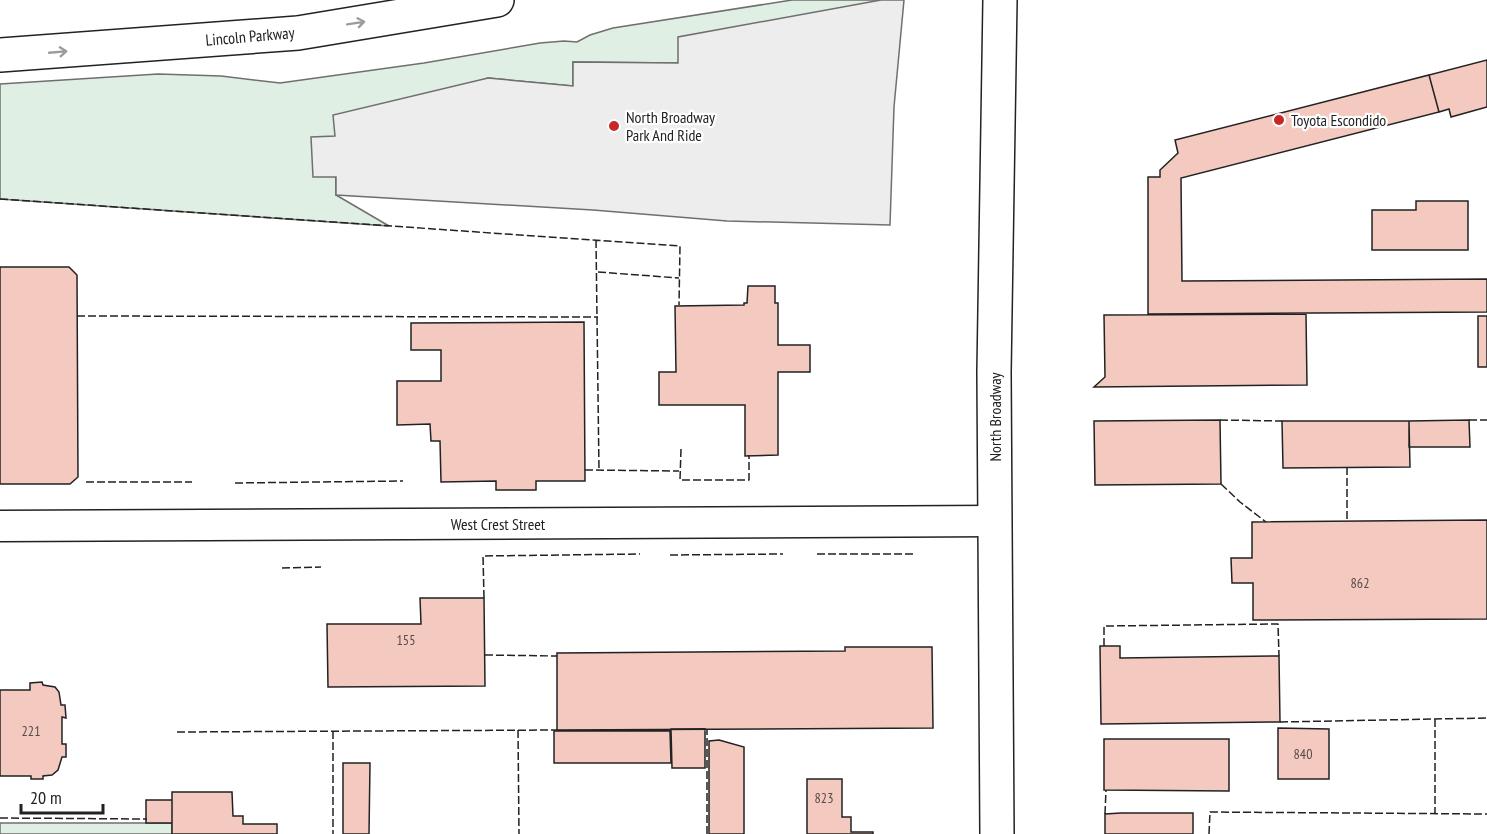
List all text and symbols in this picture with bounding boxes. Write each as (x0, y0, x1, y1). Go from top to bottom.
one-way arrow (345, 18, 365, 29)
street label: Lincoln Parkway (205, 22, 295, 50)
one-way arrow (48, 46, 68, 57)
place label: North Broadway Park And Ride (626, 107, 715, 145)
place label: Toyota Escondido (1291, 110, 1386, 130)
marker: Toyota Escondido (1272, 113, 1286, 127)
marker: North Broadway Park And Ride (607, 119, 621, 133)
street label: North Broadway (985, 372, 1005, 462)
street label: West Crest Street (451, 514, 546, 534)
house number: 862 (1351, 574, 1369, 592)
house number: 155 (397, 631, 415, 649)
house number: 221 (22, 722, 40, 740)
house number: 840 (1294, 745, 1312, 763)
scale bar (21, 777, 104, 815)
text: 20 m (30, 786, 62, 809)
house number: 823 (815, 789, 833, 807)

